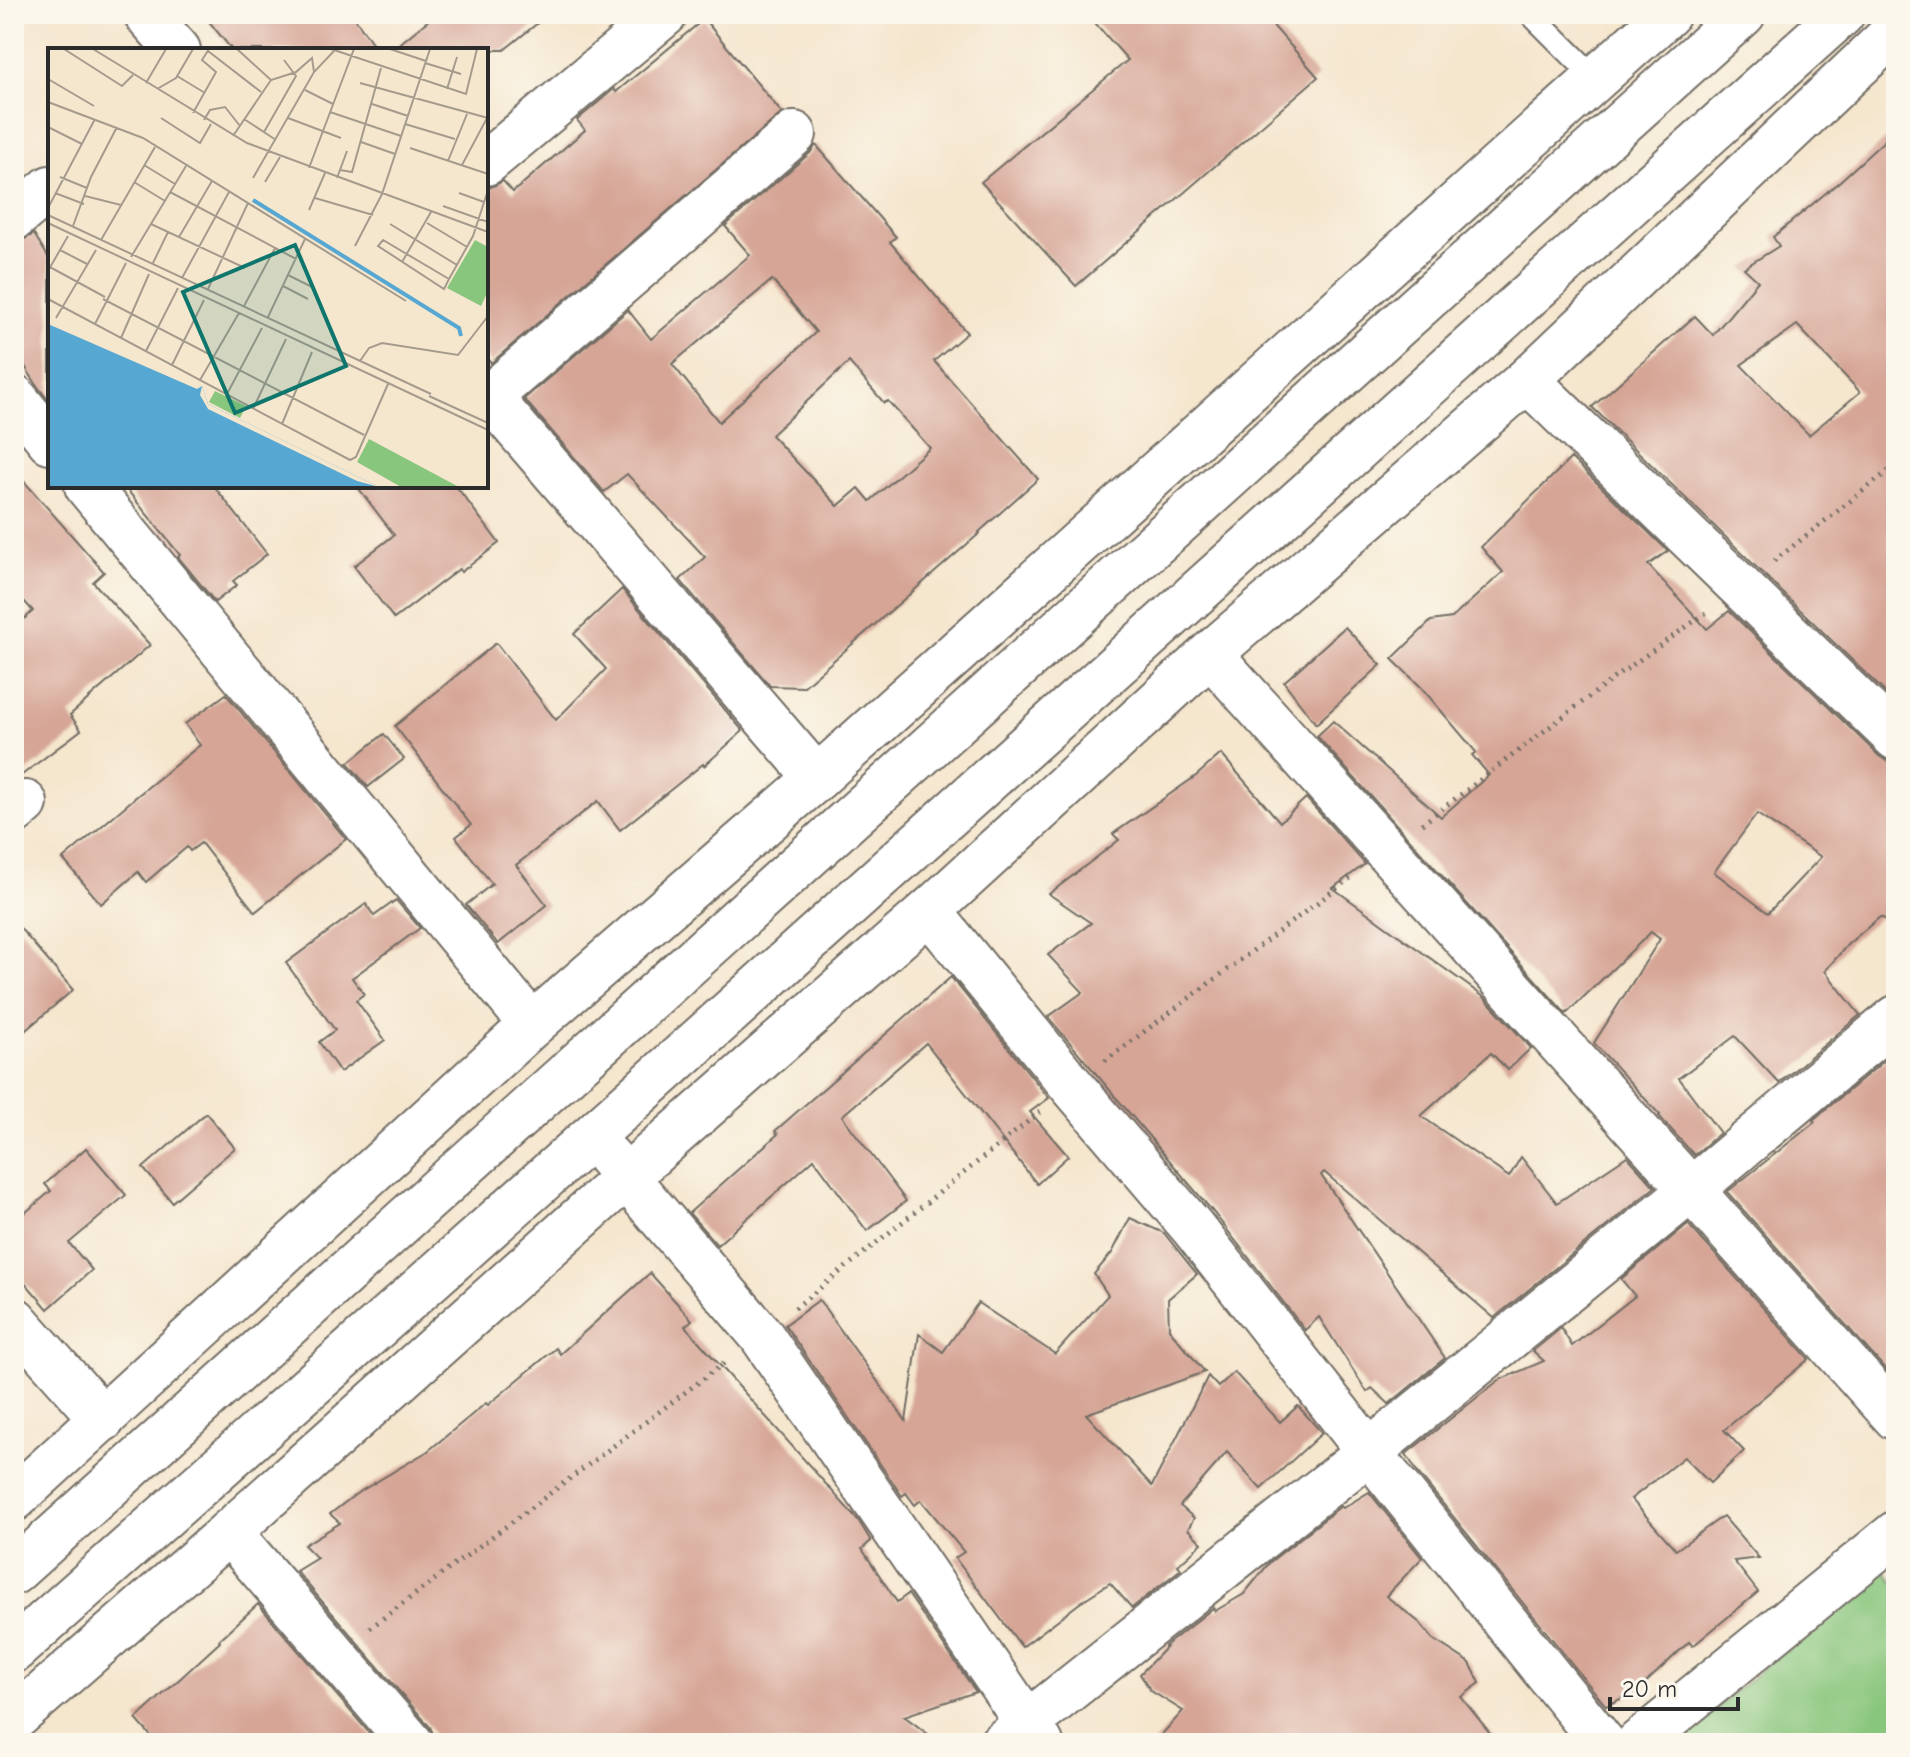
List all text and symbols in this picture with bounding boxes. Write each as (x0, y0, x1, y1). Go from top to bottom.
inset map (48, 48, 488, 488)
scale bar (1610, 1661, 1738, 1711)
text: 20 m (1622, 1675, 1677, 1703)

